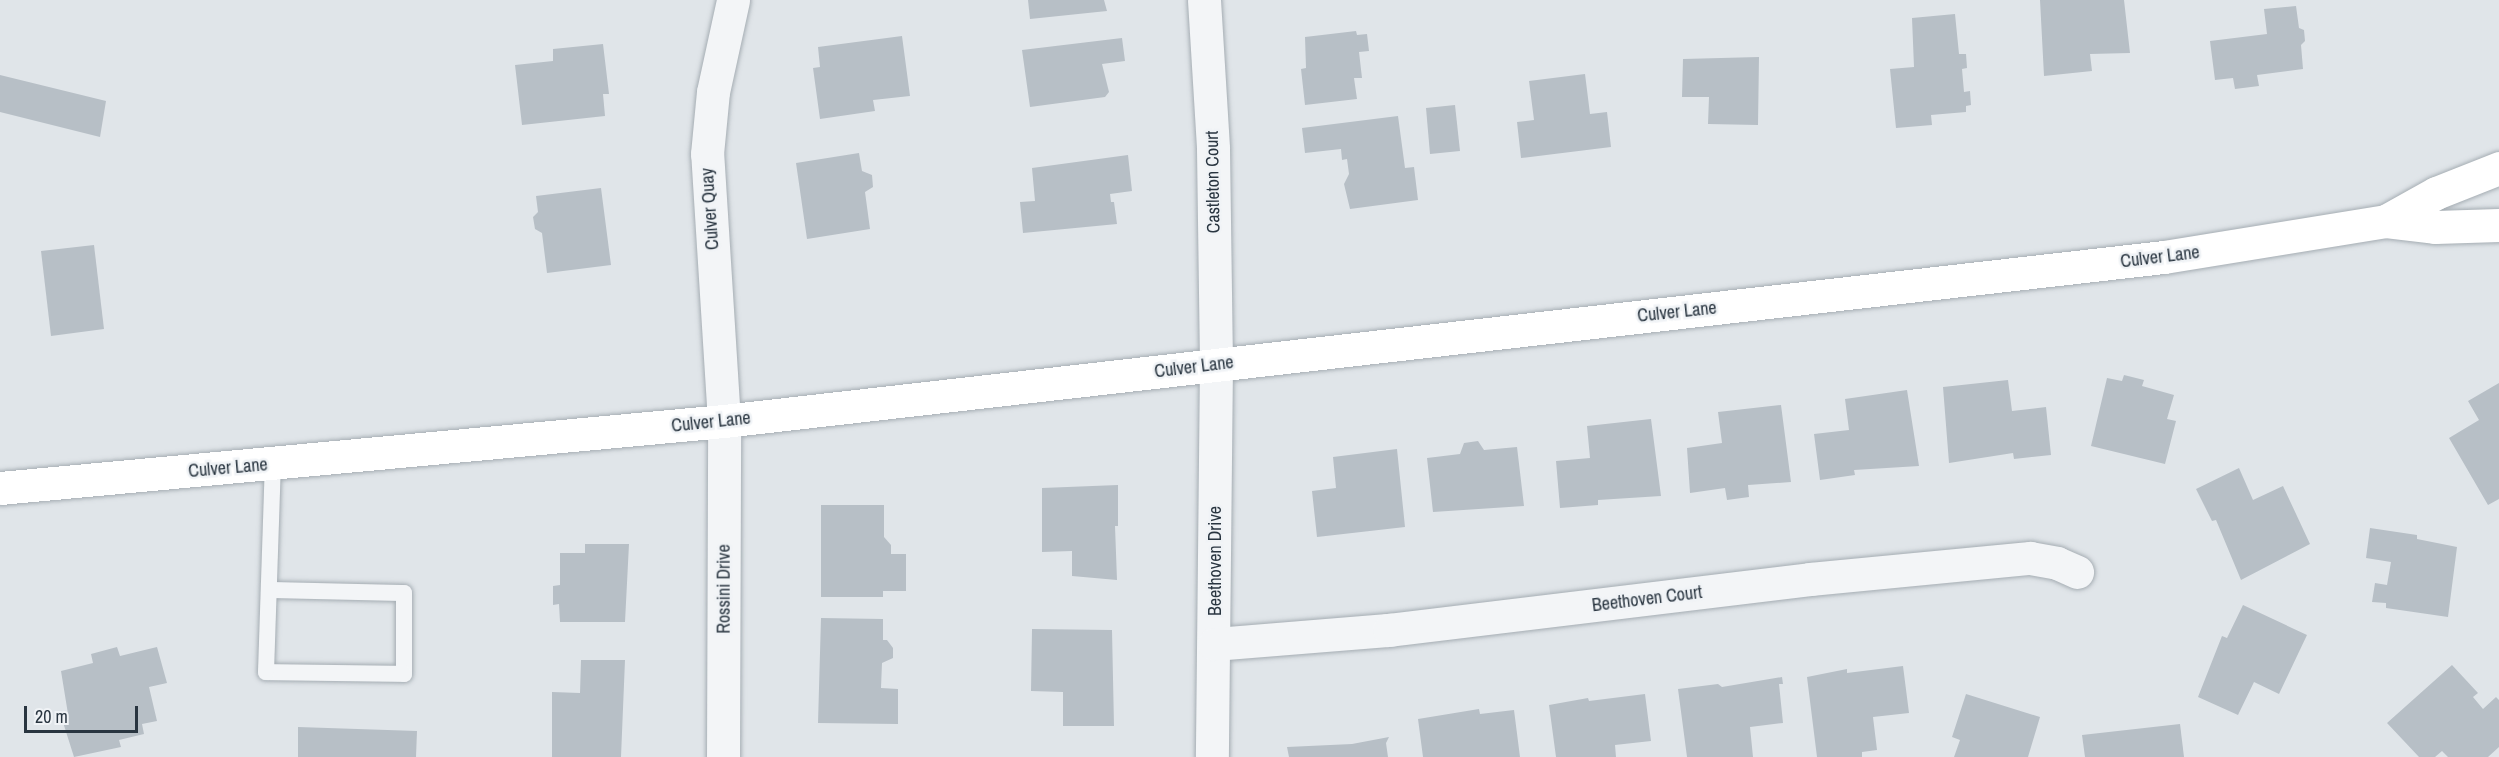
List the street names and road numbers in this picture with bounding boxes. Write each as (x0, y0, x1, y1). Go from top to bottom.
street label: Castleton Court (1201, 131, 1225, 233)
street label: Culver Quay (696, 167, 724, 251)
street label: Culver Lane (2119, 241, 2201, 273)
street label: Culver Lane (1636, 297, 1718, 327)
street label: Culver Lane (1153, 351, 1235, 383)
street label: Culver Lane (670, 407, 752, 437)
street label: Culver Lane (187, 454, 269, 482)
street label: Beethoven Drive (1204, 506, 1226, 616)
street label: Rossini Drive (713, 544, 735, 634)
street label: Beethoven Court (1591, 582, 1703, 616)

